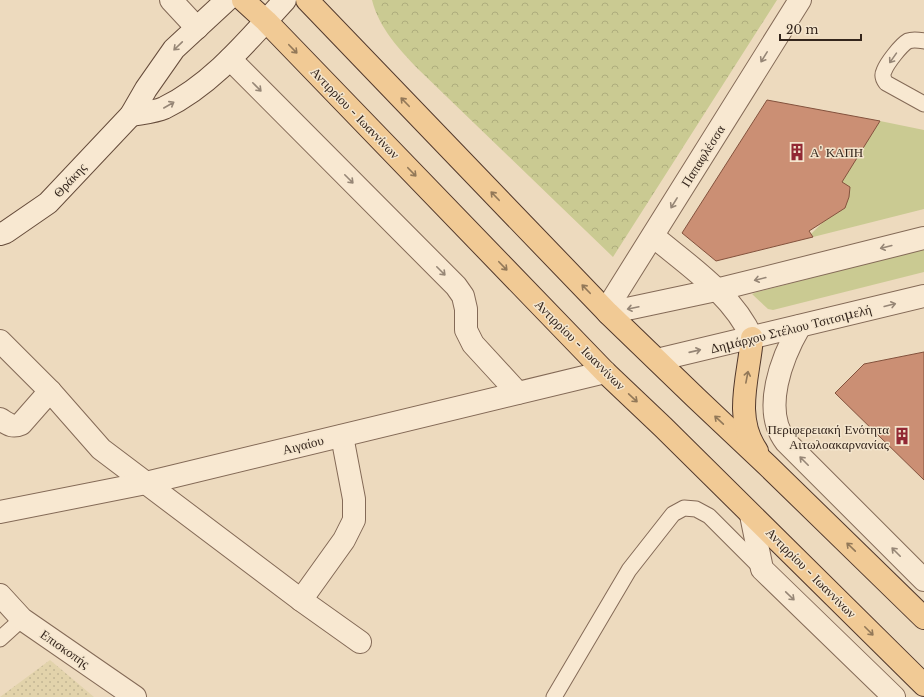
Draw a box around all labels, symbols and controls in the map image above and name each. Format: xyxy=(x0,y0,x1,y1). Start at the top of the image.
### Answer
scale bar xyxy=(780,16,861,42)
text: 20 m xyxy=(786,22,818,37)
one-way arrow xyxy=(173,41,183,50)
one-way arrow xyxy=(288,44,298,54)
one-way arrow xyxy=(760,51,768,63)
one-way arrow xyxy=(889,52,897,63)
street label: Αντιρρίου - Ιωαννίνων xyxy=(307,64,403,163)
one-way arrow xyxy=(252,82,262,92)
one-way arrow xyxy=(400,97,410,107)
one-way arrow xyxy=(162,100,174,108)
street label: Παπαφλέσσα xyxy=(677,122,729,190)
building icon: Α' ΚΑΠΗ xyxy=(787,142,807,162)
place label: Α' ΚΑΠΗ xyxy=(810,144,863,161)
street label: Θράκης xyxy=(50,159,91,201)
one-way arrow xyxy=(407,167,417,177)
one-way arrow xyxy=(344,174,354,184)
one-way arrow xyxy=(491,191,500,201)
one-way arrow xyxy=(669,197,677,209)
one-way arrow xyxy=(880,244,893,251)
one-way arrow xyxy=(498,261,507,271)
one-way arrow xyxy=(436,266,446,276)
one-way arrow xyxy=(754,275,767,283)
one-way arrow xyxy=(582,285,591,295)
street label: Αντιρρίου - Ιωαννίνων xyxy=(531,296,629,394)
one-way arrow xyxy=(883,300,896,308)
street label: Δημάρχου Στέλιου Τσιτσιμελή xyxy=(709,301,873,357)
one-way arrow xyxy=(627,304,640,312)
one-way arrow xyxy=(688,347,701,355)
one-way arrow xyxy=(743,371,751,384)
one-way arrow xyxy=(628,394,638,403)
one-way arrow xyxy=(713,415,724,424)
place label: Περιφερειακή Ενότητα Αιτωλοακαρνανίας xyxy=(767,421,890,453)
building icon: Περιφερειακή Ενότητα Αιτωλοακαρνανίας xyxy=(892,426,912,446)
street label: Αιγαίου xyxy=(281,432,325,458)
one-way arrow xyxy=(799,456,809,465)
street label: Αντιρρίου - Ιωαννίνων xyxy=(762,524,860,622)
one-way arrow xyxy=(846,542,856,552)
one-way arrow xyxy=(891,547,901,557)
one-way arrow xyxy=(785,591,795,601)
street label: Επισκοπής xyxy=(37,626,94,673)
one-way arrow xyxy=(864,626,874,636)

